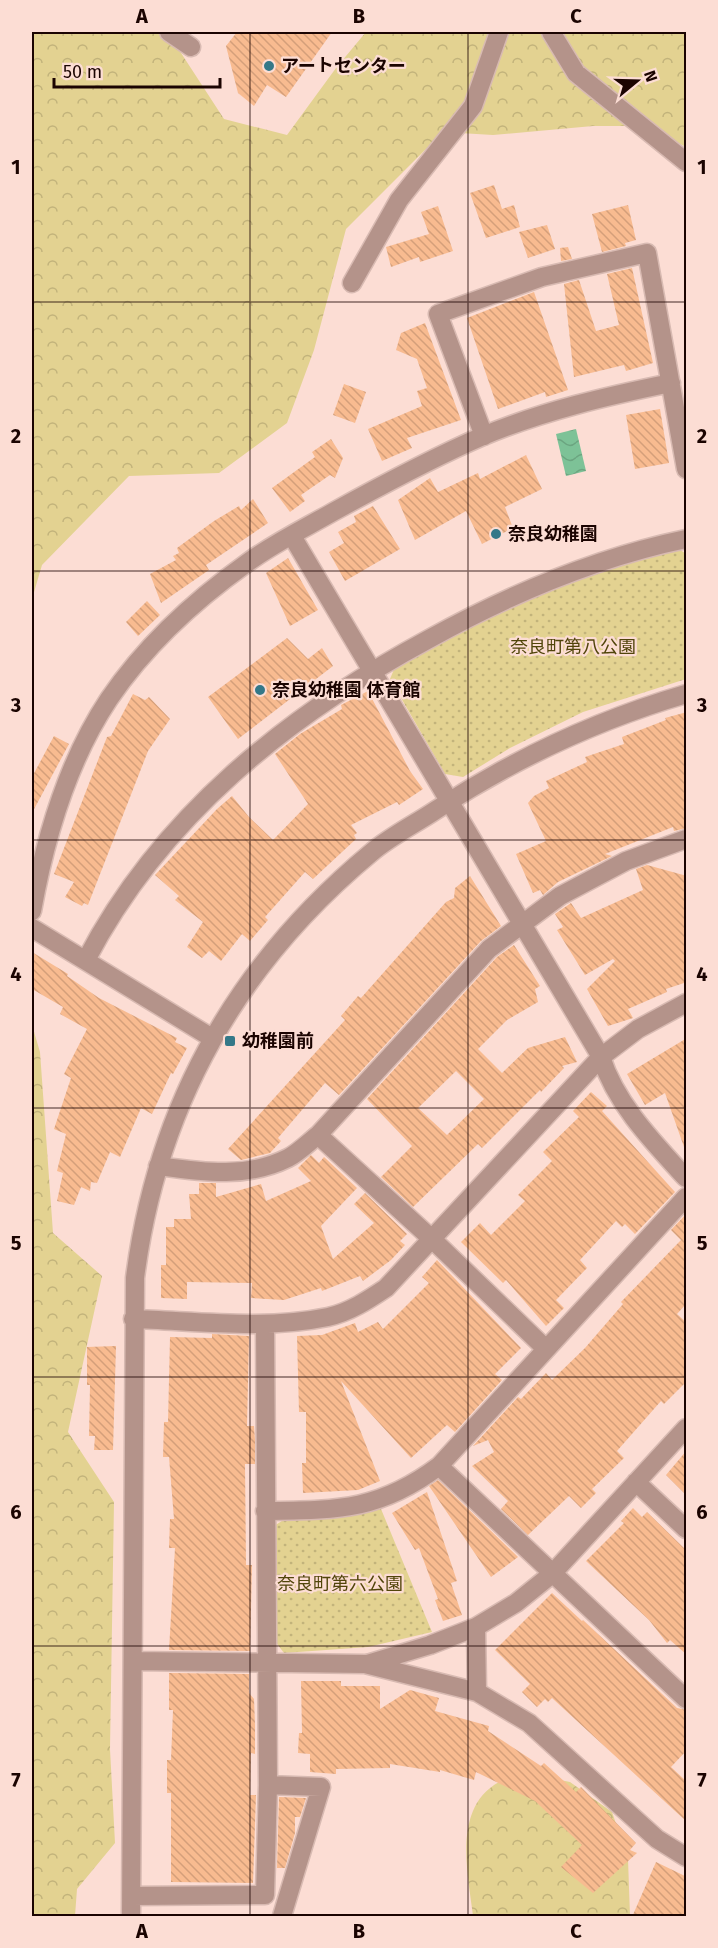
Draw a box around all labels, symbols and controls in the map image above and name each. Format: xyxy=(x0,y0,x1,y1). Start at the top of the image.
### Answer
text: A xyxy=(135,4,149,28)
text: B xyxy=(353,4,365,28)
text: C xyxy=(570,4,582,28)
scale bar xyxy=(54,51,220,89)
north arrow xyxy=(607,51,667,111)
place label: アートセンター xyxy=(281,55,406,77)
marker: アートセンター xyxy=(262,59,276,73)
text: 50 m xyxy=(63,61,102,83)
text: N xyxy=(640,68,661,84)
text: 1 xyxy=(11,155,21,179)
text: 1 xyxy=(697,155,707,179)
text: 2 xyxy=(11,424,21,448)
text: 2 xyxy=(697,424,707,448)
place label: 奈良幼稚園 xyxy=(508,523,598,545)
marker: 奈良幼稚園 xyxy=(489,527,503,541)
park label: 奈良町第八公園 xyxy=(510,636,636,658)
place label: 奈良幼稚園 体育館 xyxy=(272,679,420,701)
marker: 奈良幼稚園 体育館 xyxy=(253,683,267,697)
text: 3 xyxy=(10,693,21,717)
text: 3 xyxy=(696,693,707,717)
text: 4 xyxy=(10,962,22,986)
text: 4 xyxy=(696,962,708,986)
place label: 幼稚園前 xyxy=(242,1030,314,1052)
marker: 幼稚園前 xyxy=(223,1034,237,1048)
text: 5 xyxy=(11,1231,22,1255)
text: 5 xyxy=(697,1231,708,1255)
text: 6 xyxy=(10,1500,22,1524)
text: 6 xyxy=(696,1500,708,1524)
park label: 奈良町第六公園 xyxy=(277,1573,403,1595)
text: 7 xyxy=(11,1768,21,1792)
text: 7 xyxy=(697,1768,707,1792)
text: A xyxy=(135,1919,149,1943)
text: B xyxy=(353,1919,365,1943)
text: C xyxy=(570,1919,582,1943)

